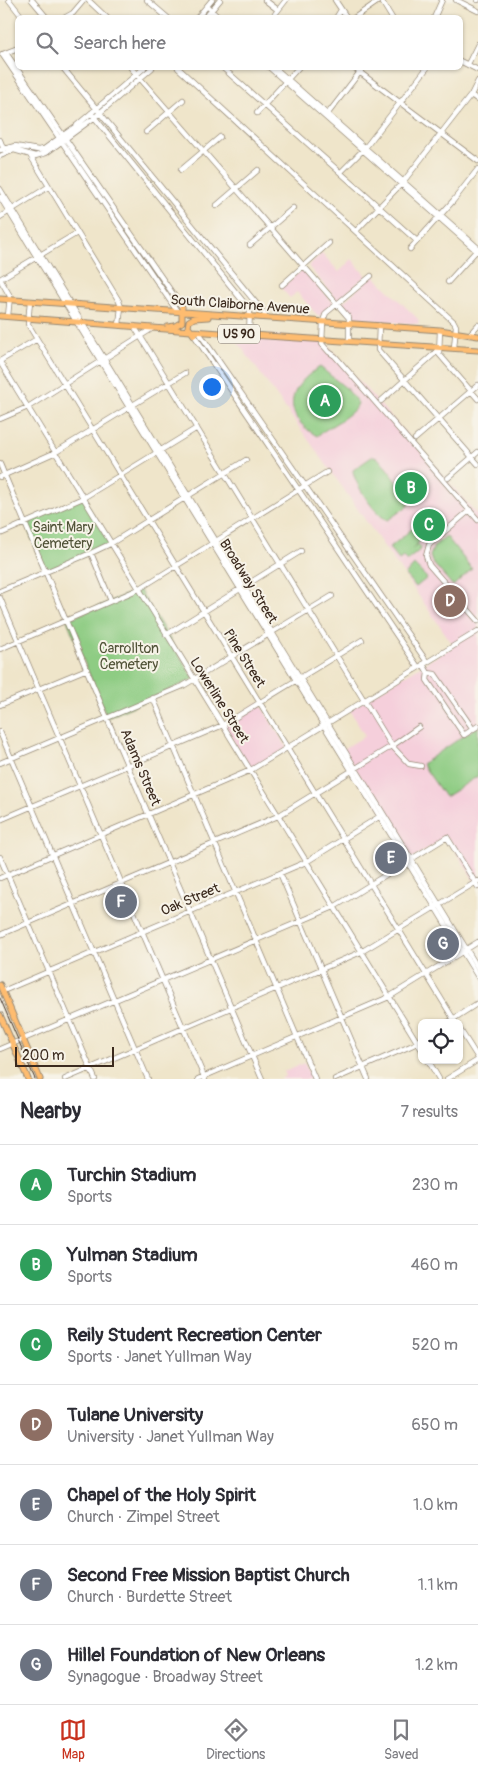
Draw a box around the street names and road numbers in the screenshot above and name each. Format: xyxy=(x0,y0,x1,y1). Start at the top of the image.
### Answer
street label: South Claiborne Avenue xyxy=(170,291,310,318)
road number: US 90 xyxy=(218,324,260,344)
street label: Broadway Street xyxy=(216,536,282,627)
street label: Pine Street xyxy=(220,626,269,691)
street label: Lowerline Street xyxy=(186,654,253,747)
street label: Adams Street xyxy=(117,726,165,809)
street label: Oak Street xyxy=(158,879,222,919)

